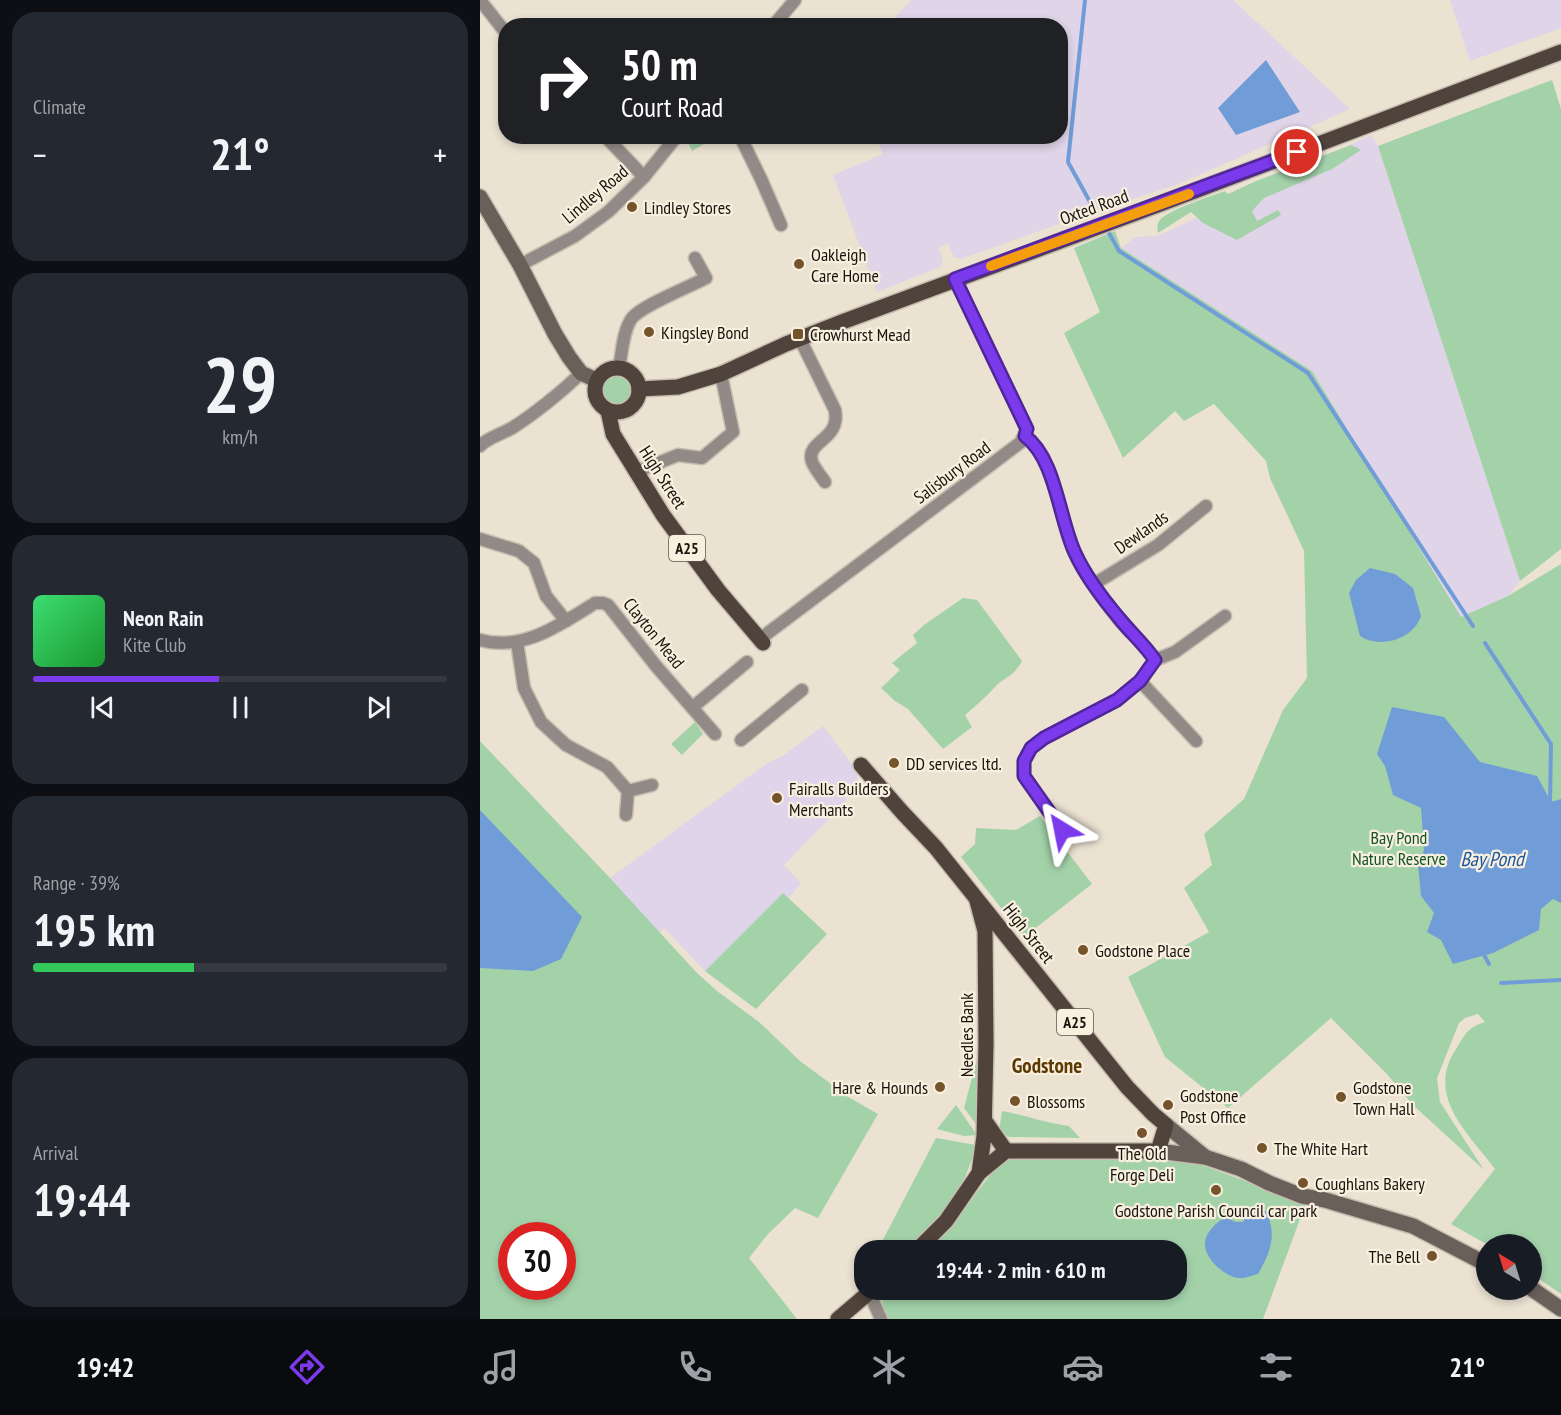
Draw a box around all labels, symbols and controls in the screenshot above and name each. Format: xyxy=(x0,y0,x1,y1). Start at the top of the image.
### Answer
text: 50 m xyxy=(621,37,698,92)
icon: right xyxy=(522,42,600,120)
text: Court Road xyxy=(621,90,723,124)
text: Climate xyxy=(33,94,86,120)
text: 21° xyxy=(210,124,270,182)
pin xyxy=(1271,126,1322,177)
text: − xyxy=(33,133,47,176)
text: + xyxy=(433,133,447,176)
icon: arrive xyxy=(1280,135,1313,168)
street label: Lindley Road xyxy=(557,160,633,228)
street label: Oxted Road xyxy=(1057,184,1131,230)
place label: Lindley Stores xyxy=(644,196,731,219)
marker: Lindley Stores xyxy=(625,200,639,214)
place label: Oakleigh Care Home xyxy=(811,243,879,287)
marker: Oakleigh Care Home xyxy=(792,257,806,271)
place label: Kingsley Bond xyxy=(661,321,749,344)
place label: Crowhurst Mead xyxy=(810,323,911,346)
marker: Kingsley Bond xyxy=(642,325,656,339)
marker: Crowhurst Mead xyxy=(791,327,805,341)
text: 29 xyxy=(203,334,277,435)
text: km/h xyxy=(222,424,258,450)
street label: Salisbury Road xyxy=(909,436,995,508)
street label: High Street xyxy=(634,441,692,513)
street label: Dewlands xyxy=(1110,505,1172,559)
road number: A25 xyxy=(669,535,705,561)
street label: Clayton Mead xyxy=(618,593,690,673)
text: Neon Rain xyxy=(123,604,203,632)
text: Kite Club xyxy=(123,632,186,658)
icon: previous xyxy=(86,691,119,724)
icon: pause xyxy=(224,691,257,724)
icon: next xyxy=(362,691,395,724)
place label: DD services ltd. xyxy=(906,752,1002,775)
marker: DD services ltd. xyxy=(887,756,901,770)
place label: Fairalls Builders Merchants xyxy=(789,777,889,821)
marker: Fairalls Builders Merchants xyxy=(770,791,784,805)
position arrow xyxy=(1030,798,1094,862)
park label: Bay Pond Nature Reserve xyxy=(1352,826,1446,870)
water label: Bay Pond xyxy=(1460,846,1526,872)
text: Range · 39% xyxy=(33,870,120,896)
street label: High Street xyxy=(998,898,1060,968)
text: 195 km xyxy=(33,900,155,958)
place label: Godstone Place xyxy=(1095,939,1190,962)
marker: Godstone Place xyxy=(1076,943,1090,957)
street label: Needles Bank xyxy=(955,993,978,1077)
road number: A25 xyxy=(1057,1009,1093,1035)
district label: Godstone xyxy=(1012,1052,1082,1079)
place label: Hare & Hounds xyxy=(832,1076,928,1099)
place label: Godstone Town Hall xyxy=(1353,1076,1415,1120)
marker: Hare & Hounds xyxy=(933,1080,947,1094)
place label: Godstone Post Office xyxy=(1180,1084,1246,1128)
place label: Blossoms xyxy=(1027,1090,1085,1113)
marker: Godstone Town Hall xyxy=(1334,1090,1348,1104)
marker: Blossoms xyxy=(1008,1094,1022,1108)
marker: Godstone Post Office xyxy=(1161,1098,1175,1112)
marker: The Old Forge Deli xyxy=(1135,1126,1149,1140)
place label: The White Hart xyxy=(1274,1137,1368,1160)
text: Arrival xyxy=(33,1140,78,1166)
marker: The White Hart xyxy=(1255,1141,1269,1155)
place label: The Old Forge Deli xyxy=(1110,1142,1174,1186)
text: 19:44 xyxy=(33,1170,130,1228)
place label: Coughlans Bakery xyxy=(1315,1172,1425,1195)
marker: Coughlans Bakery xyxy=(1296,1176,1310,1190)
marker: Godstone Parish Council car park xyxy=(1209,1183,1223,1197)
place label: Godstone Parish Council car park xyxy=(1115,1199,1317,1222)
speed limit sign: 30 xyxy=(498,1222,576,1300)
north arrow xyxy=(1476,1234,1542,1300)
map controls xyxy=(1476,1234,1542,1300)
place label: The Bell xyxy=(1368,1245,1421,1268)
marker: The Bell xyxy=(1425,1249,1439,1263)
text: 19:44 · 2 min · 610 m xyxy=(935,1256,1106,1284)
icon: directions xyxy=(286,1346,328,1388)
icon: music xyxy=(480,1346,522,1388)
icon: phone xyxy=(674,1346,716,1388)
icon: climate xyxy=(868,1346,910,1388)
icon: car xyxy=(1062,1346,1104,1388)
icon: filters xyxy=(1255,1346,1297,1388)
text: 19:42 xyxy=(76,1350,134,1384)
text: 21° xyxy=(1449,1350,1485,1384)

